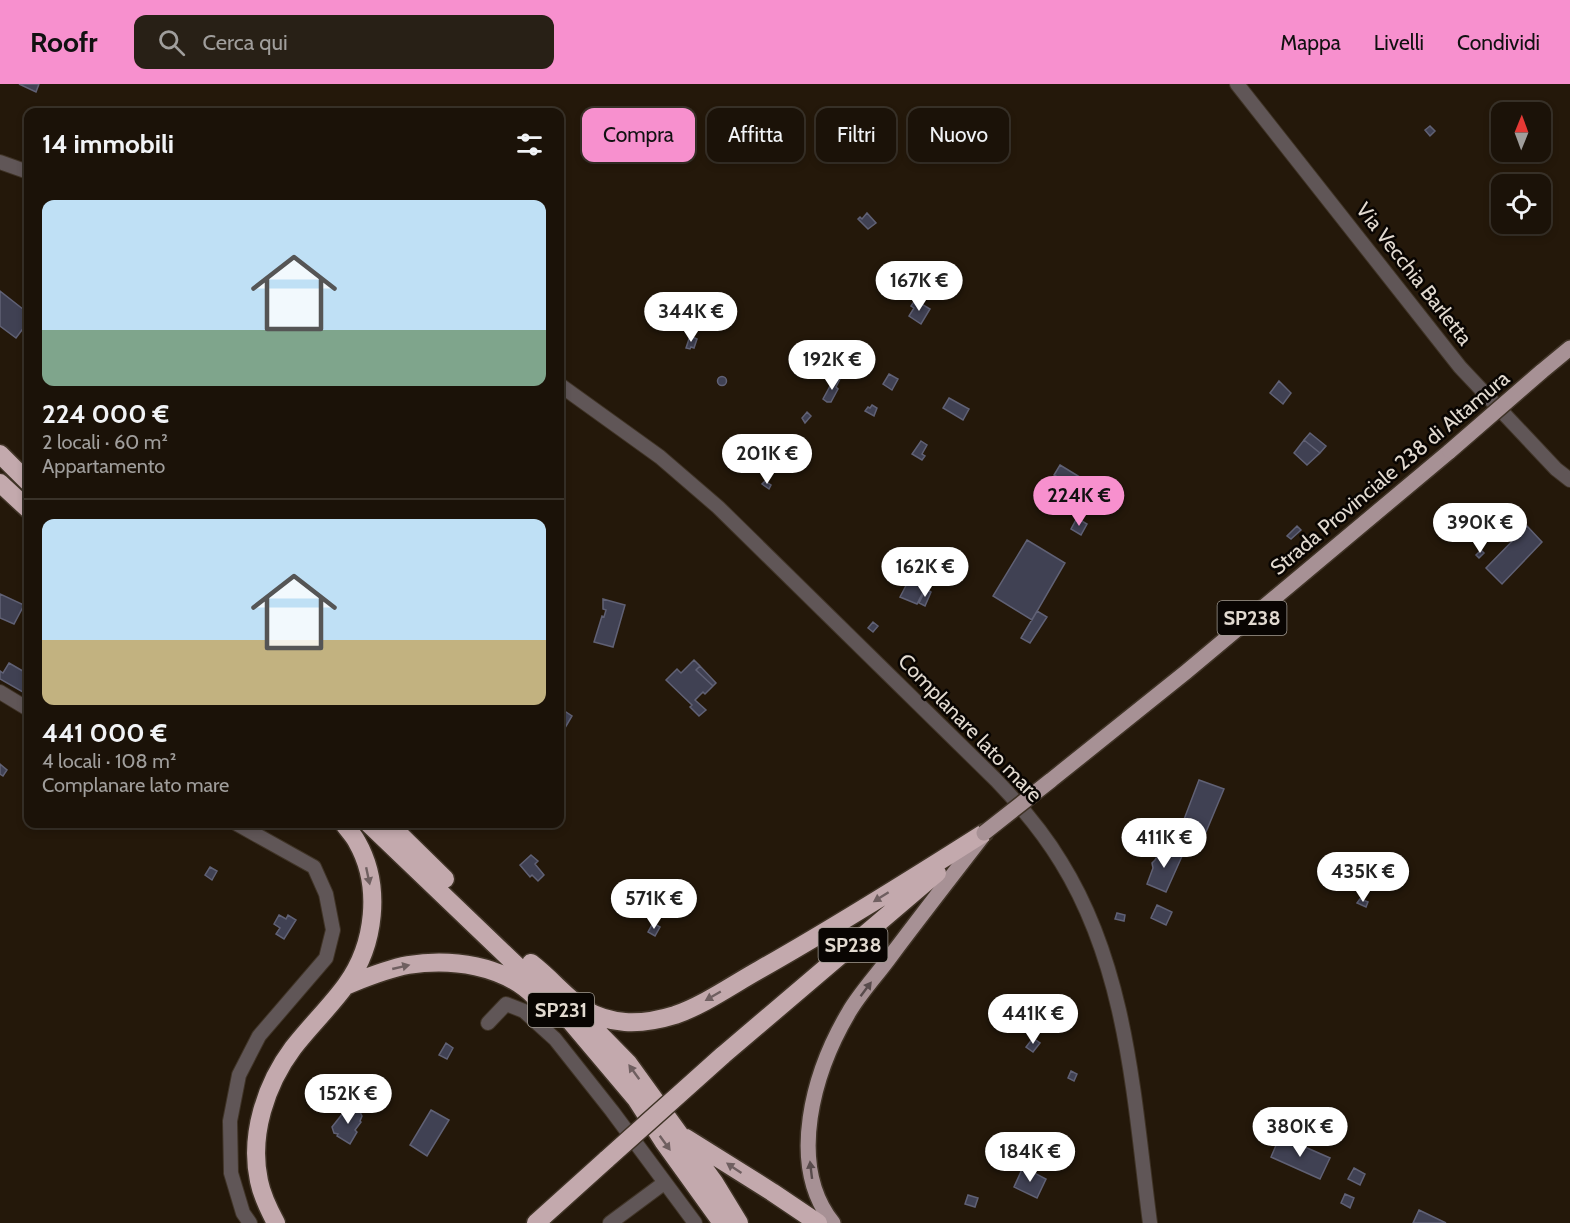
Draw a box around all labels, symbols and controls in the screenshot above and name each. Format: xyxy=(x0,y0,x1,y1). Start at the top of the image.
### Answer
search box xyxy=(134,15,554,69)
text: Roofr xyxy=(30,25,98,59)
icon: search xyxy=(155,26,188,59)
text: Cerca qui xyxy=(203,29,288,56)
text: Mappa xyxy=(1280,30,1341,55)
text: Livelli xyxy=(1374,30,1424,55)
text: Condividi xyxy=(1457,30,1540,55)
north arrow xyxy=(1491,102,1551,162)
map controls xyxy=(1491,102,1551,234)
chip: Compra xyxy=(582,108,695,162)
chip: Affitta xyxy=(707,108,804,162)
chip: Filtri xyxy=(816,108,896,162)
chip: Nuovo xyxy=(908,108,1009,162)
text: 14 immobili xyxy=(42,128,174,160)
icon: filters xyxy=(513,128,546,161)
button: locate xyxy=(1491,174,1551,234)
street label: Via Vecchia Barletta xyxy=(1351,197,1478,350)
icon: home xyxy=(240,239,348,347)
pin: 167K € xyxy=(870,261,968,312)
text: 167K € xyxy=(890,268,948,292)
pin: 344K € xyxy=(642,292,740,343)
text: 344K € xyxy=(658,299,724,323)
pin: 192K € xyxy=(783,340,881,391)
text: 192K € xyxy=(802,347,862,371)
street label: Strada Provinciale 238 di Altamura xyxy=(1265,365,1514,580)
text: 224 000 € xyxy=(42,398,169,430)
text: 2 locali · 60 m² xyxy=(42,430,168,454)
pin: 201K € xyxy=(718,434,816,485)
text: 201K € xyxy=(736,441,798,465)
text: Appartamento xyxy=(42,454,165,478)
pin: 224K € xyxy=(1030,476,1128,527)
text: 224K € xyxy=(1047,483,1111,507)
pin: 390K € xyxy=(1431,503,1529,554)
text: 390K € xyxy=(1447,510,1513,534)
pin: 162K € xyxy=(876,547,974,598)
text: 162K € xyxy=(895,554,955,578)
icon: home xyxy=(240,558,348,666)
road number: SP238 xyxy=(1218,601,1286,635)
street label: Complanare lato mare xyxy=(893,648,1048,807)
text: 441 000 € xyxy=(42,717,167,749)
text: 4 locali · 108 m² xyxy=(42,749,176,773)
text: Complanare lato mare xyxy=(42,773,229,797)
pin: 411K € xyxy=(1115,818,1213,869)
text: 411K € xyxy=(1136,825,1192,849)
pin: 435K € xyxy=(1314,852,1412,903)
text: 435K € xyxy=(1331,859,1395,883)
one-way arrow xyxy=(364,867,373,886)
pin: 571K € xyxy=(605,879,703,930)
text: 571K € xyxy=(625,886,683,910)
one-way arrow xyxy=(873,892,889,903)
road number: SP238 xyxy=(818,928,888,962)
one-way arrow xyxy=(391,962,410,972)
one-way arrow xyxy=(860,981,872,996)
one-way arrow xyxy=(704,991,721,1001)
road number: SP231 xyxy=(528,993,594,1027)
pin: 441K € xyxy=(984,994,1082,1045)
text: 441K € xyxy=(1002,1001,1064,1025)
one-way arrow xyxy=(628,1064,640,1080)
pin: 152K € xyxy=(299,1074,397,1125)
text: 152K € xyxy=(319,1081,377,1105)
pin: 380K € xyxy=(1251,1107,1349,1158)
text: 380K € xyxy=(1267,1114,1333,1138)
pin: 184K € xyxy=(981,1132,1079,1183)
one-way arrow xyxy=(659,1134,671,1150)
text: 184K € xyxy=(999,1139,1061,1163)
one-way arrow xyxy=(807,1160,816,1179)
one-way arrow xyxy=(726,1163,742,1174)

